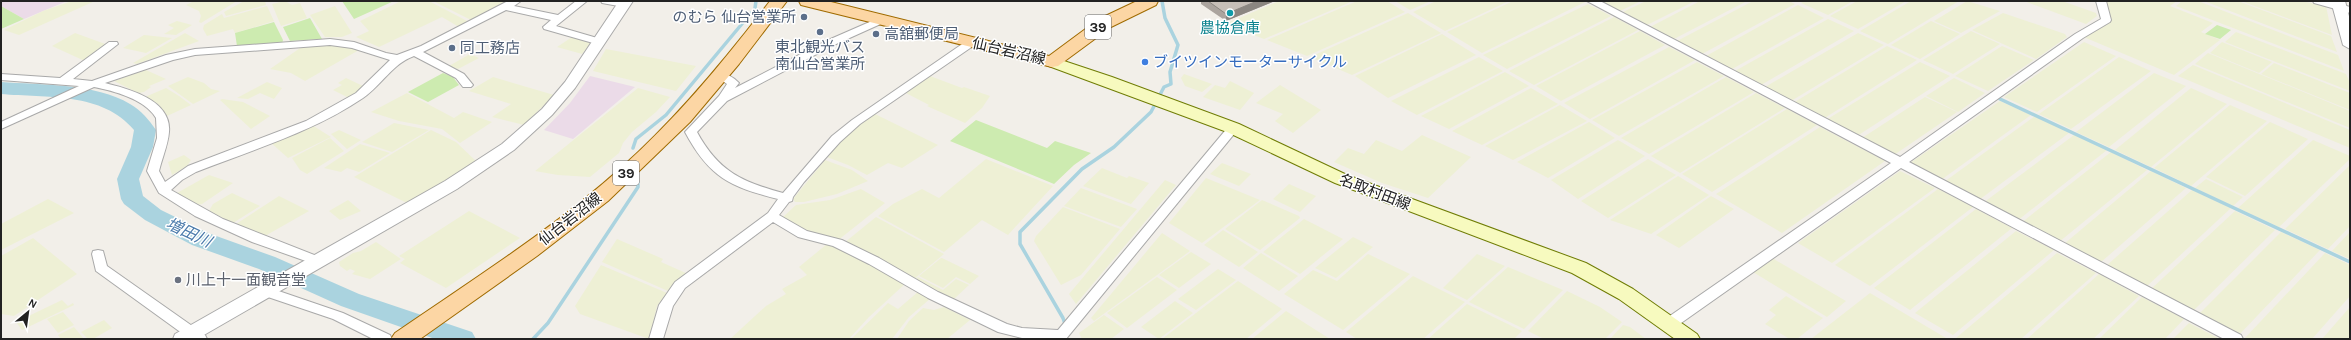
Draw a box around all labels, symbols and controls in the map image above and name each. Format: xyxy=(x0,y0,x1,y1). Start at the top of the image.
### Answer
place label: のむら 仙台営業所 xyxy=(672,8,796,26)
marker: 農協倉庫 xyxy=(1225,8,1235,18)
marker: のむら 仙台営業所 xyxy=(799,12,809,22)
road number: 39 xyxy=(1085,15,1111,39)
place label: 農協倉庫 xyxy=(1200,19,1260,37)
place label: 高舘郵便局 xyxy=(884,25,959,43)
marker: 東北観光バス 南仙台営業所 xyxy=(815,27,825,37)
marker: 高舘郵便局 xyxy=(871,29,881,39)
street label: 仙台岩沼線 xyxy=(970,34,1048,68)
place label: 東北観光バス 南仙台営業所 xyxy=(775,38,865,73)
place label: 同工務店 xyxy=(460,39,520,57)
marker: 同工務店 xyxy=(447,43,457,53)
place label: ブイツインモーターサイクル xyxy=(1153,53,1347,71)
marker: ブイツインモーターサイクル xyxy=(1140,57,1150,67)
road number: 39 xyxy=(613,161,639,185)
street label: 名取村田線 xyxy=(1337,170,1413,214)
street label: 仙台岩沼線 xyxy=(535,189,605,249)
water label: 増田川 xyxy=(163,214,216,252)
place label: 川上十一面観音堂 xyxy=(186,271,306,289)
marker: 川上十一面観音堂 xyxy=(173,275,183,285)
north arrow xyxy=(8,292,48,332)
text: N xyxy=(26,296,39,311)

